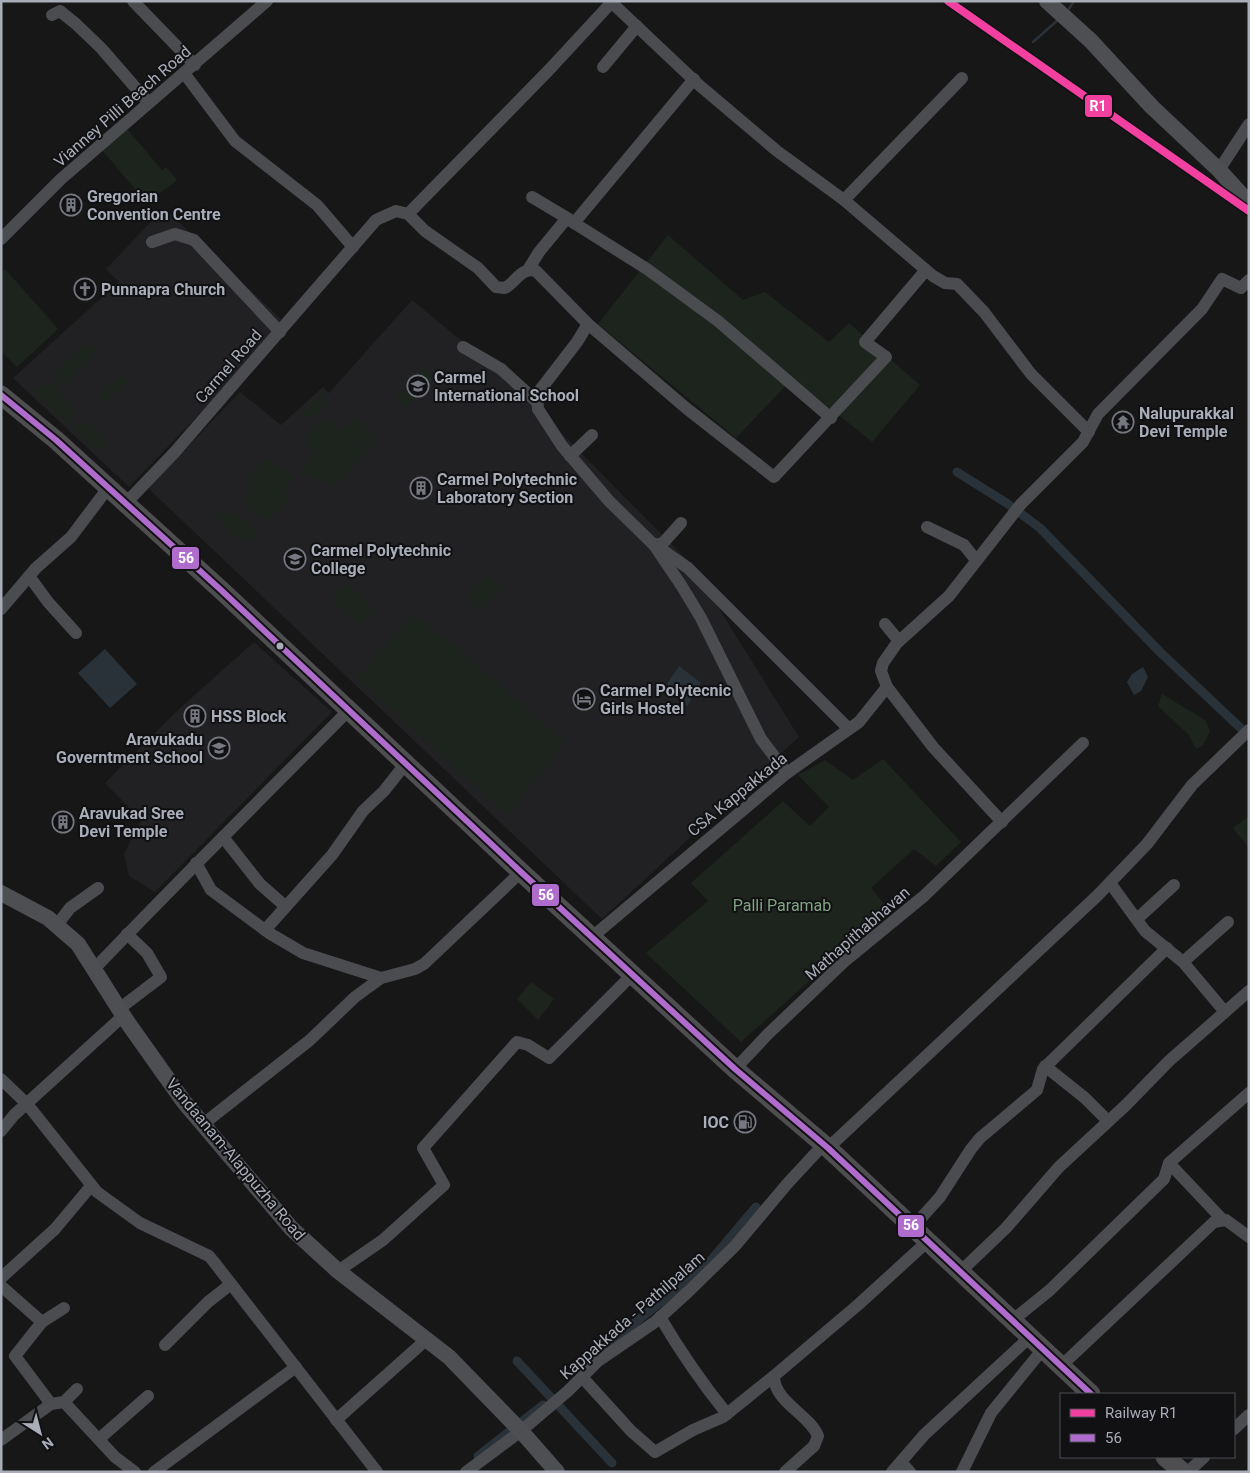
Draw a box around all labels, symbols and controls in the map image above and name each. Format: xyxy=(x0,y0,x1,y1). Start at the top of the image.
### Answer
street label: Vianney Pilli Beach Road xyxy=(50,42,195,171)
line badge: R1 xyxy=(1084,94,1113,118)
text: R1 xyxy=(1089,98,1107,114)
place label: Gregorian Convention Centre xyxy=(87,187,221,224)
building icon: Gregorian Convention Centre xyxy=(59,193,83,217)
church icon: Punnapra Church xyxy=(73,277,97,301)
place label: Punnapra Church xyxy=(101,280,225,299)
street label: Carmel Road xyxy=(191,326,266,407)
place label: Carmel International School xyxy=(434,368,579,405)
school or university icon: Carmel International School xyxy=(406,374,430,398)
place label: Nalupurakkal Devi Temple xyxy=(1139,404,1234,441)
temple icon: Nalupurakkal Devi Temple xyxy=(1111,410,1135,434)
place label: Carmel Polytechnic Laboratory Section xyxy=(437,470,577,507)
building icon: Carmel Polytechnic Laboratory Section xyxy=(409,476,433,500)
place label: Carmel Polytechnic College xyxy=(311,541,451,578)
line badge: 56 xyxy=(171,546,200,570)
school or university icon: Carmel Polytechnic College xyxy=(283,547,307,571)
text: 56 xyxy=(178,550,194,566)
unlabelled marker xyxy=(275,641,285,651)
place label: Carmel Polytecnic Girls Hostel xyxy=(600,681,731,718)
hotel icon: Carmel Polytecnic Girls Hostel xyxy=(572,687,596,711)
building icon: HSS Block xyxy=(183,704,207,728)
place label: HSS Block xyxy=(211,707,287,726)
place label: Aravukadu Governtment School xyxy=(56,730,203,767)
school or university icon: Aravukadu Governtment School xyxy=(207,736,231,760)
street label: CSA Kappakkada xyxy=(684,748,791,840)
place label: Aravukad Sree Devi Temple xyxy=(79,804,184,841)
building icon: Aravukad Sree Devi Temple xyxy=(51,810,75,834)
line badge: 56 xyxy=(531,883,560,907)
street label: Mathapithabhavan xyxy=(801,883,914,984)
text: 56 xyxy=(538,887,554,903)
park label: Palli Paramab xyxy=(733,896,831,915)
street label: Vandaanam-Alappuzha Road xyxy=(162,1074,309,1244)
fuel station icon: IOC xyxy=(733,1110,757,1134)
place label: IOC xyxy=(703,1113,729,1132)
line badge: 56 xyxy=(897,1214,925,1238)
text: 56 xyxy=(903,1217,919,1233)
street label: Kappakkada - Pathilpalam xyxy=(556,1247,708,1383)
legend xyxy=(1060,1393,1235,1458)
text: Railway R1 xyxy=(1105,1404,1178,1422)
north arrow xyxy=(15,1408,65,1458)
text: 56 xyxy=(1105,1429,1122,1447)
text: N xyxy=(39,1434,56,1453)

